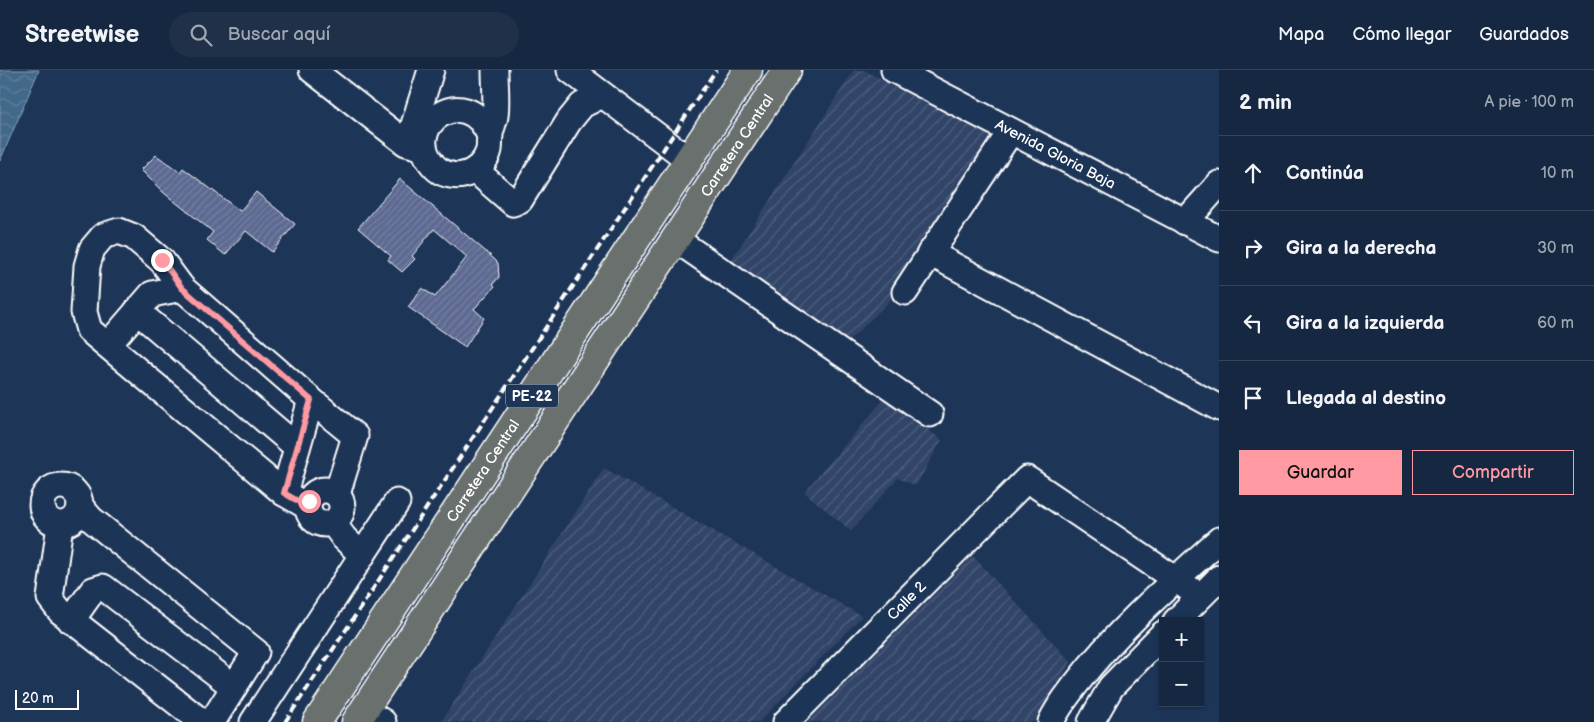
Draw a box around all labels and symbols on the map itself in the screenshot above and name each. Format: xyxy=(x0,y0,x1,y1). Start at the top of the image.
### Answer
street label: Carretera Central xyxy=(697,91,778,201)
street label: Avenida Gloria Baja xyxy=(992,115,1119,194)
route end xyxy=(151,249,174,272)
road number: PE-22 xyxy=(506,384,558,408)
street label: Carretera Central xyxy=(443,416,524,526)
route start xyxy=(298,490,321,513)
street label: Calle 2 xyxy=(883,577,930,625)
scale bar xyxy=(15,687,79,710)

